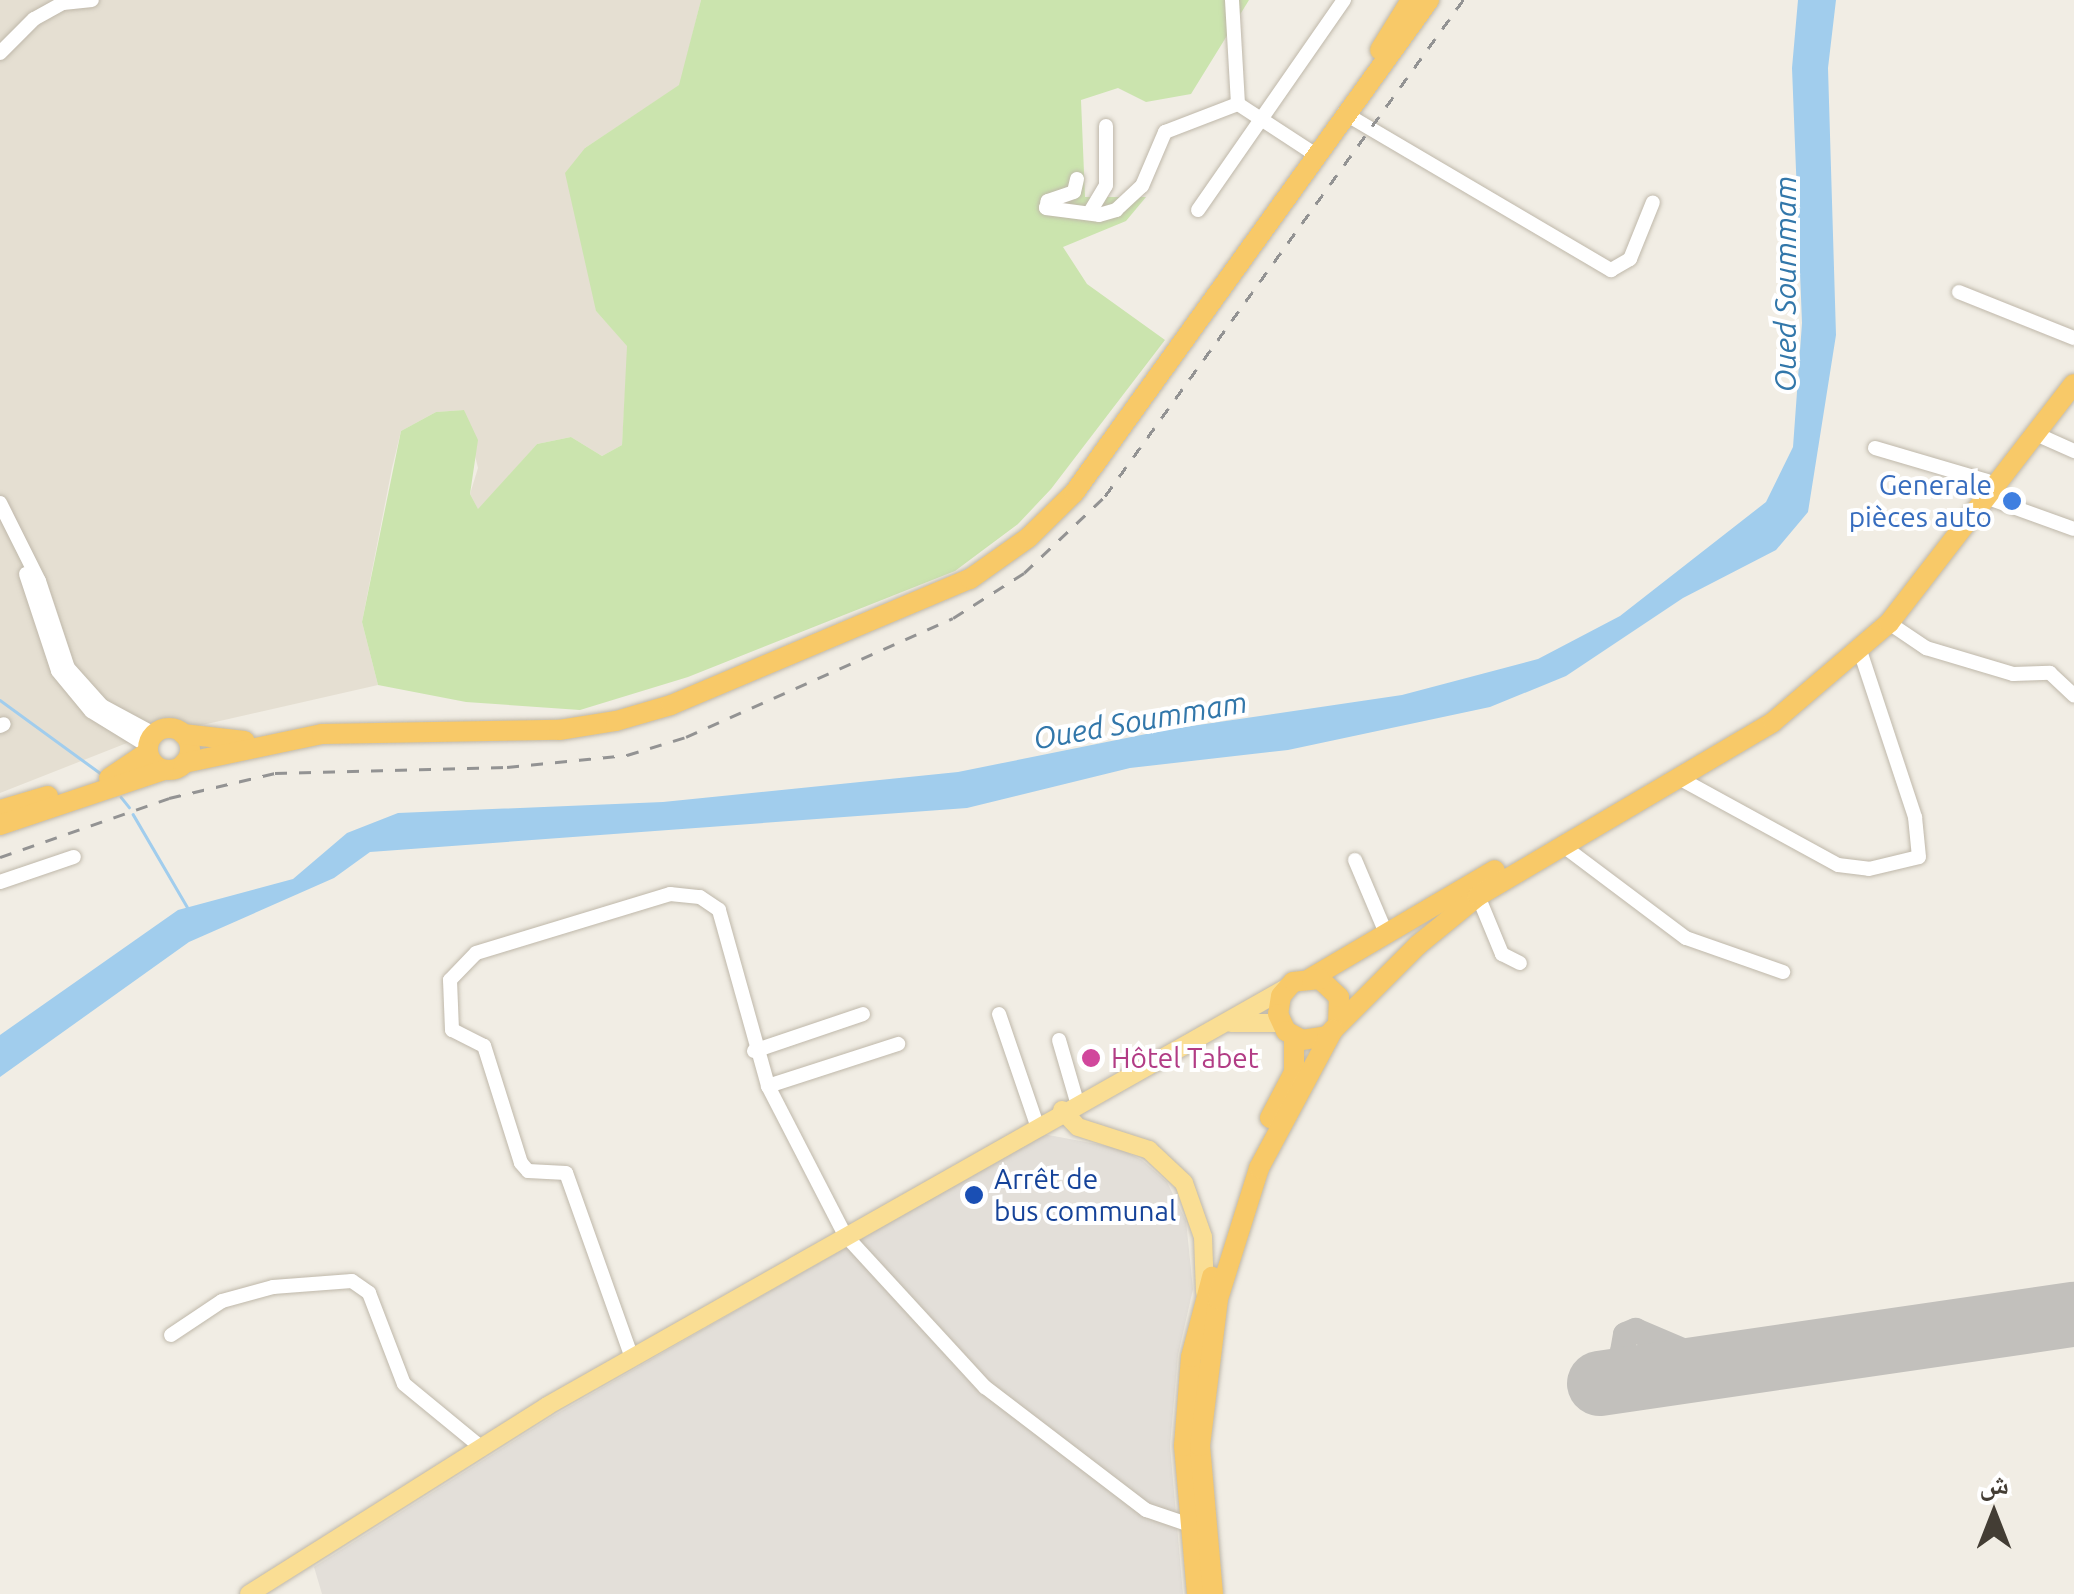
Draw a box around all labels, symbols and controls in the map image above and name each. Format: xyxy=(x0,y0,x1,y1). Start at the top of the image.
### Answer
water label: Oued Soummam xyxy=(1767,176,1803,392)
place label: Generale pièces auto xyxy=(1849,468,1992,534)
marker: Generale pièces auto xyxy=(2001,490,2023,512)
water label: Oued Soummam xyxy=(1030,683,1250,757)
place label: Hôtel Tabet xyxy=(1111,1041,1259,1075)
marker: Hôtel Tabet xyxy=(1080,1047,1102,1069)
place label: Arrêt de bus communal xyxy=(994,1162,1176,1228)
marker: Arrêt de bus communal xyxy=(963,1184,985,1206)
north arrow xyxy=(1944,1464,2044,1564)
text: ش xyxy=(1979,1468,2009,1499)

